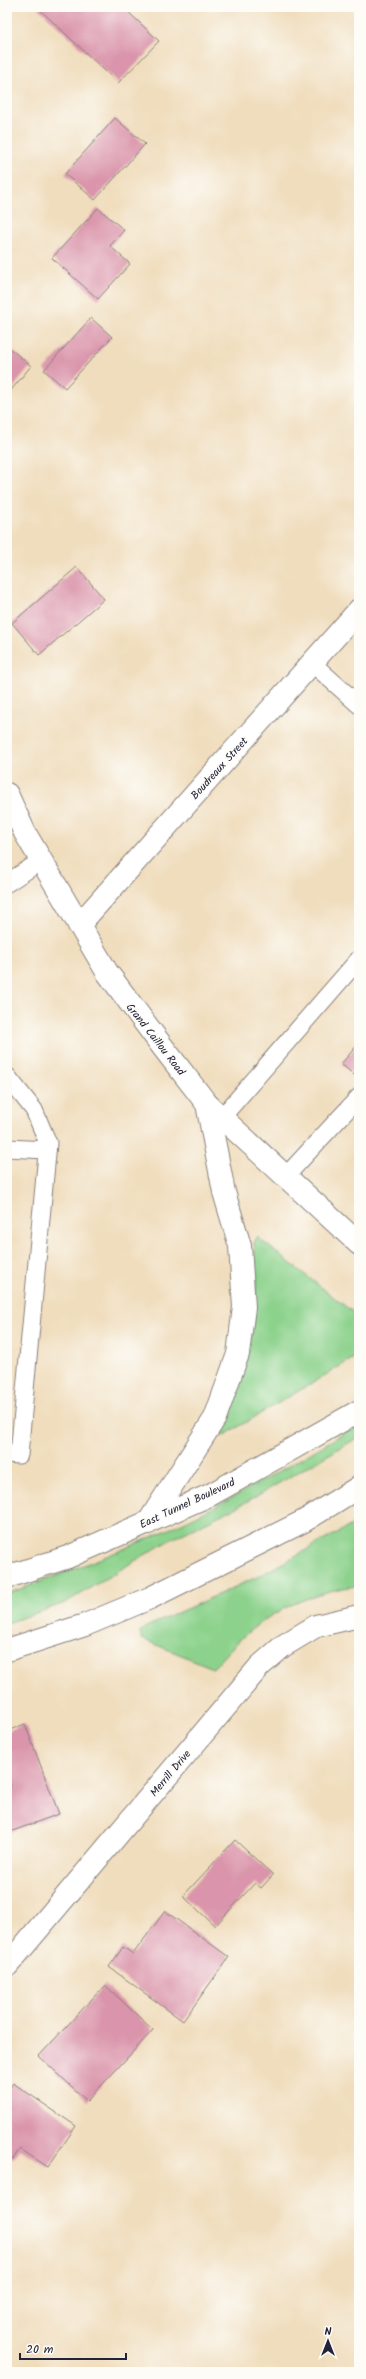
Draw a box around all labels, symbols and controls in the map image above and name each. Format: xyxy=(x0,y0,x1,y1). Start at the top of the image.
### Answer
street label: Boudreaux Street xyxy=(187,733,253,804)
street label: Grand Caillou Road xyxy=(121,999,190,1080)
street label: East Tunnel Boulevard xyxy=(137,1474,239,1534)
street label: Merrill Drive xyxy=(146,1746,196,1801)
north arrow xyxy=(308,2321,348,2361)
text: N xyxy=(325,2323,332,2341)
scale bar xyxy=(20,2335,126,2361)
text: 20 m xyxy=(26,2340,54,2359)

